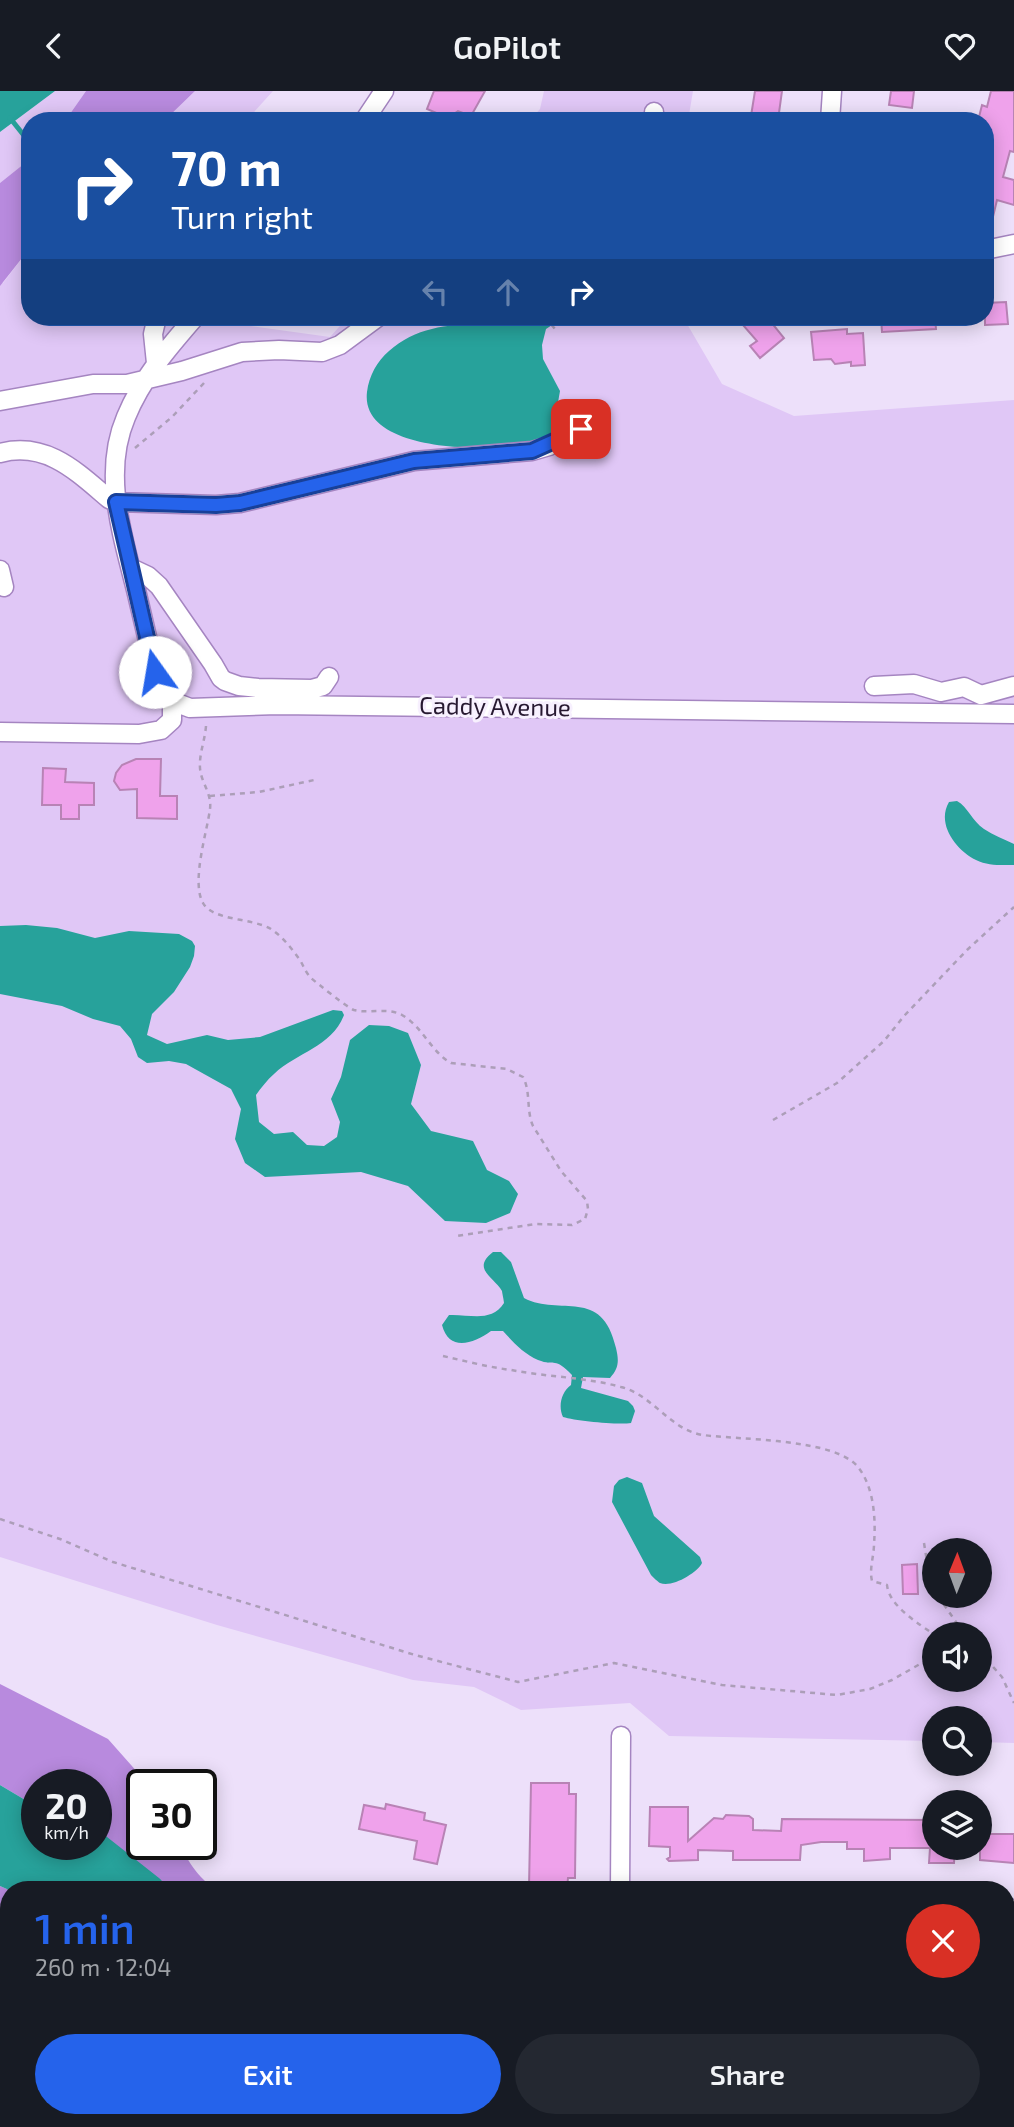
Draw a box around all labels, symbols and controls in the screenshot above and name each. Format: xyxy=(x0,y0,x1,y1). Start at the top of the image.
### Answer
icon: back xyxy=(35,27,73,65)
text: GoPilot xyxy=(453,27,561,65)
icon: heart xyxy=(941,27,979,65)
text: 70 m xyxy=(171,137,282,196)
icon: right xyxy=(56,140,147,231)
text: Turn right xyxy=(171,197,313,235)
icon: left xyxy=(416,273,454,311)
icon: ahead xyxy=(489,273,527,311)
icon: right xyxy=(562,273,600,311)
pin xyxy=(551,399,611,459)
icon: arrive xyxy=(562,410,600,448)
position arrow xyxy=(118,635,192,709)
street label: Caddy Avenue xyxy=(419,690,571,721)
north arrow xyxy=(922,1538,992,1608)
map controls xyxy=(922,1538,992,1860)
button: sound xyxy=(922,1622,992,1692)
button: search xyxy=(922,1706,992,1776)
speed limit sign: 30 xyxy=(126,1769,217,1860)
text: 20 xyxy=(45,1784,88,1826)
button: layers xyxy=(922,1790,992,1860)
text: km/h xyxy=(44,1821,89,1843)
text: 1 min xyxy=(35,1902,135,1952)
button: close xyxy=(906,1904,980,1978)
text: 260 m · 12:04 xyxy=(35,1953,171,1981)
button: Exit xyxy=(35,2034,501,2114)
button: Share xyxy=(515,2034,980,2114)

